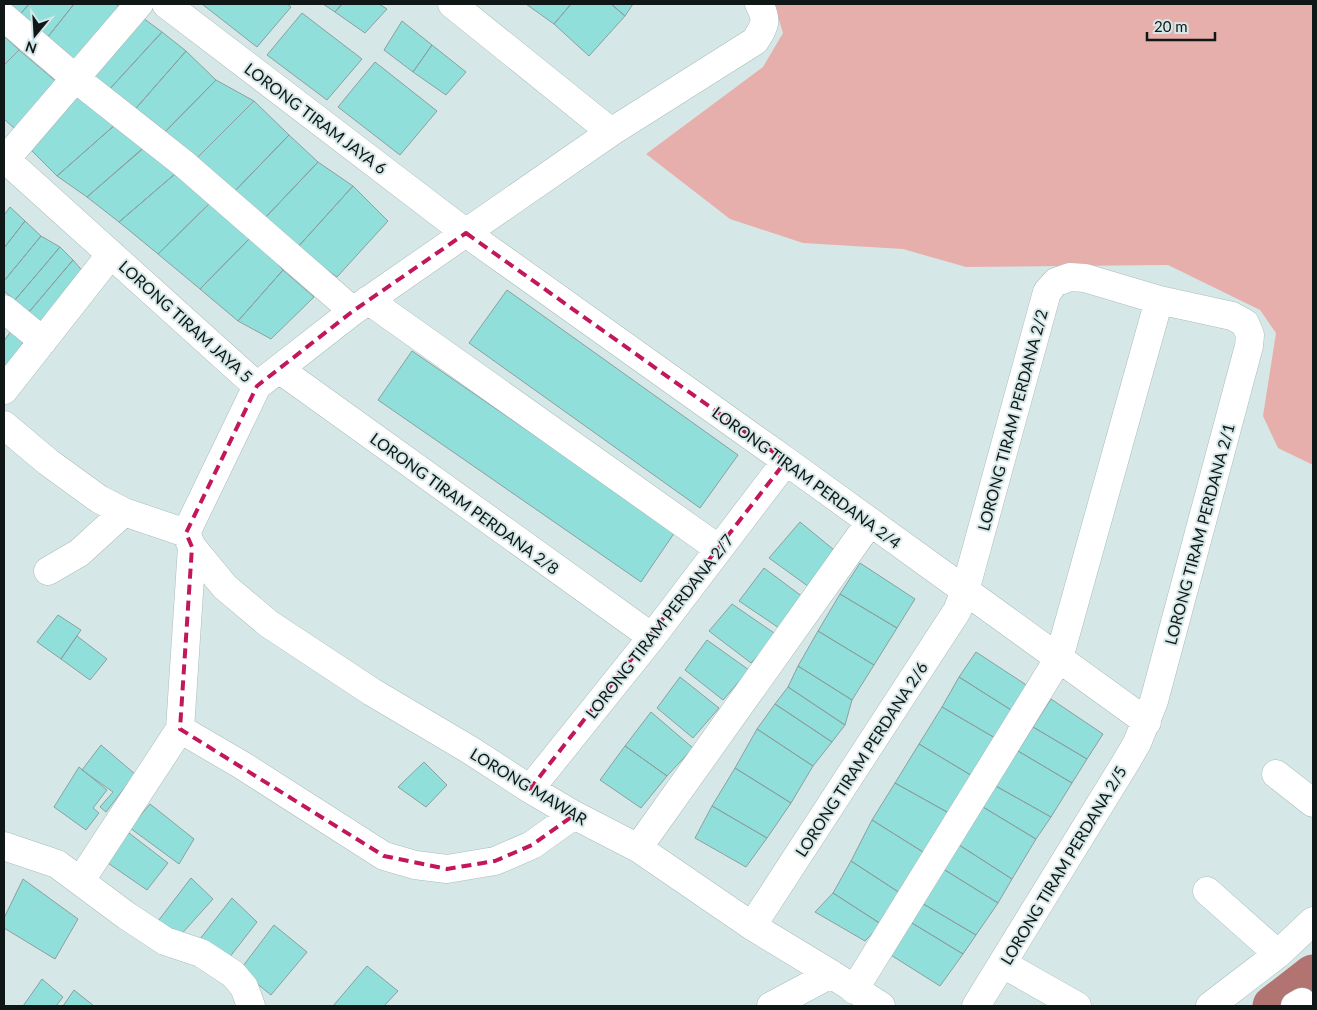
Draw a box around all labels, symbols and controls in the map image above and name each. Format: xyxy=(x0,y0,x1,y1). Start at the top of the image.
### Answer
north arrow xyxy=(10,10,60,60)
scale bar xyxy=(1147,10,1214,42)
text: 20 m xyxy=(1154,17,1188,35)
text: N xyxy=(23,38,39,58)
street label: LORONG TIRAM JAYA 6 xyxy=(241,58,391,178)
street label: LORONG TIRAM JAYA 5 xyxy=(115,256,257,386)
street label: LORONG TIRAM PERDANA 2/2 xyxy=(973,307,1051,533)
street label: LORONG TIRAM PERDANA 2/4 xyxy=(709,402,905,552)
street label: LORONG TIRAM PERDANA 2/1 xyxy=(1160,421,1238,647)
street label: LORONG TIRAM PERDANA 2/8 xyxy=(367,428,563,578)
street label: LORONG TIRAM PERDANA 2/7 xyxy=(581,530,737,722)
street label: LORONG TIRAM PERDANA 2/6 xyxy=(791,658,931,860)
street label: LORONG MAWAR xyxy=(467,744,591,828)
street label: LORONG TIRAM PERDANA 2/5 xyxy=(996,762,1130,968)

